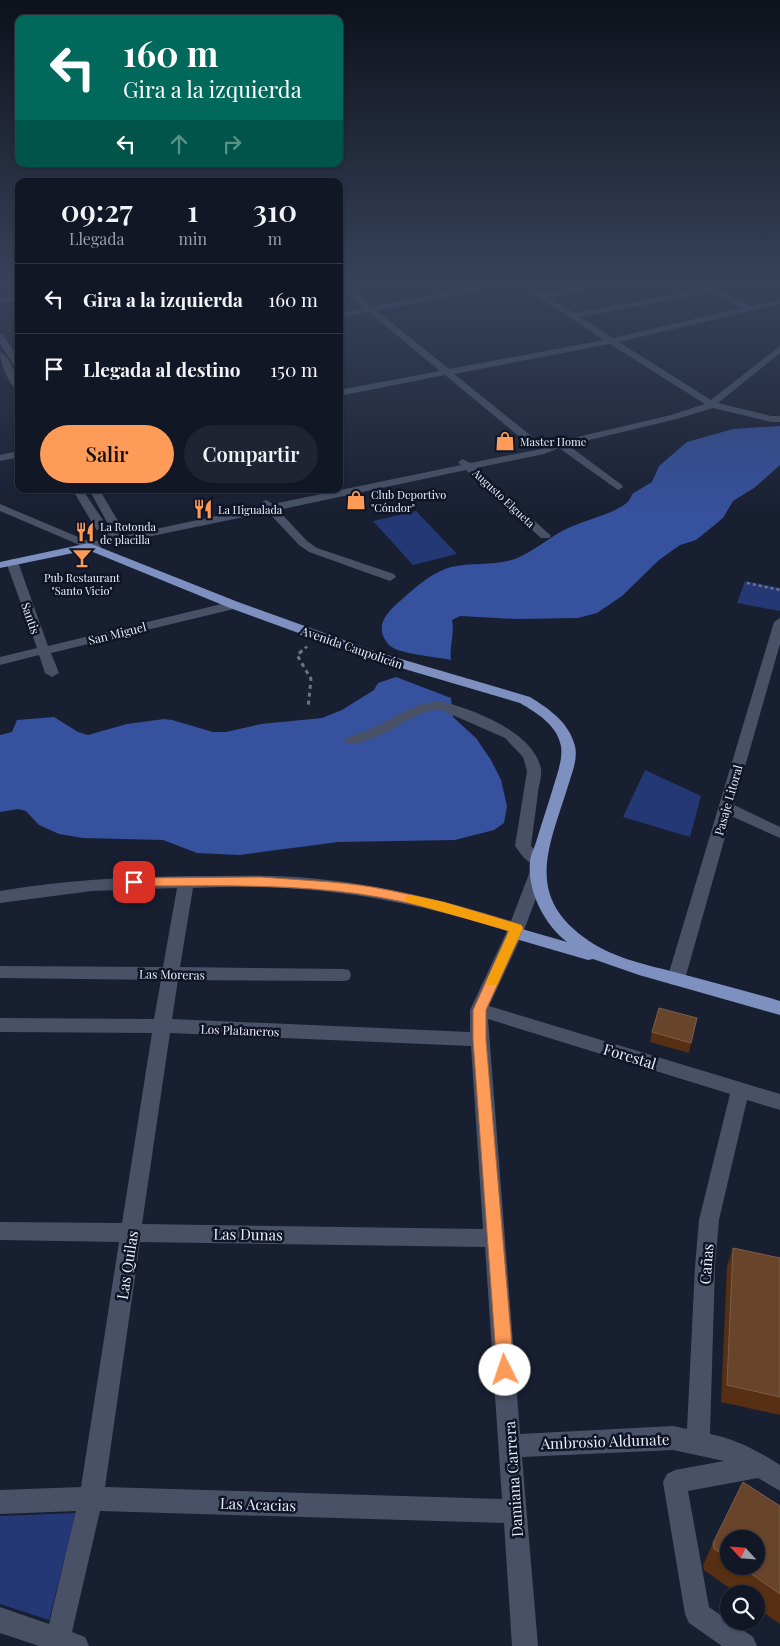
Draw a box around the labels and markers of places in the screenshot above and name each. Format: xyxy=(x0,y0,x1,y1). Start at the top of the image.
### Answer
shop icon: Master Home xyxy=(494,430,516,452)
place label: Master Home xyxy=(520,434,587,449)
place label: Club Deportivo "Cóndor" xyxy=(371,487,446,515)
shop icon: Club Deportivo "Cóndor" xyxy=(345,489,367,511)
restaurant icon: La Higualada xyxy=(192,498,214,520)
place label: La Higualada xyxy=(218,502,283,517)
place label: La Rotonda de placilla xyxy=(100,519,157,547)
restaurant icon: La Rotonda de placilla xyxy=(74,521,96,543)
bar icon: Pub Restaurant "Santo Vicio" xyxy=(71,547,93,569)
place label: Pub Restaurant "Santo Vicio" xyxy=(44,570,120,598)
pin xyxy=(113,861,155,903)

